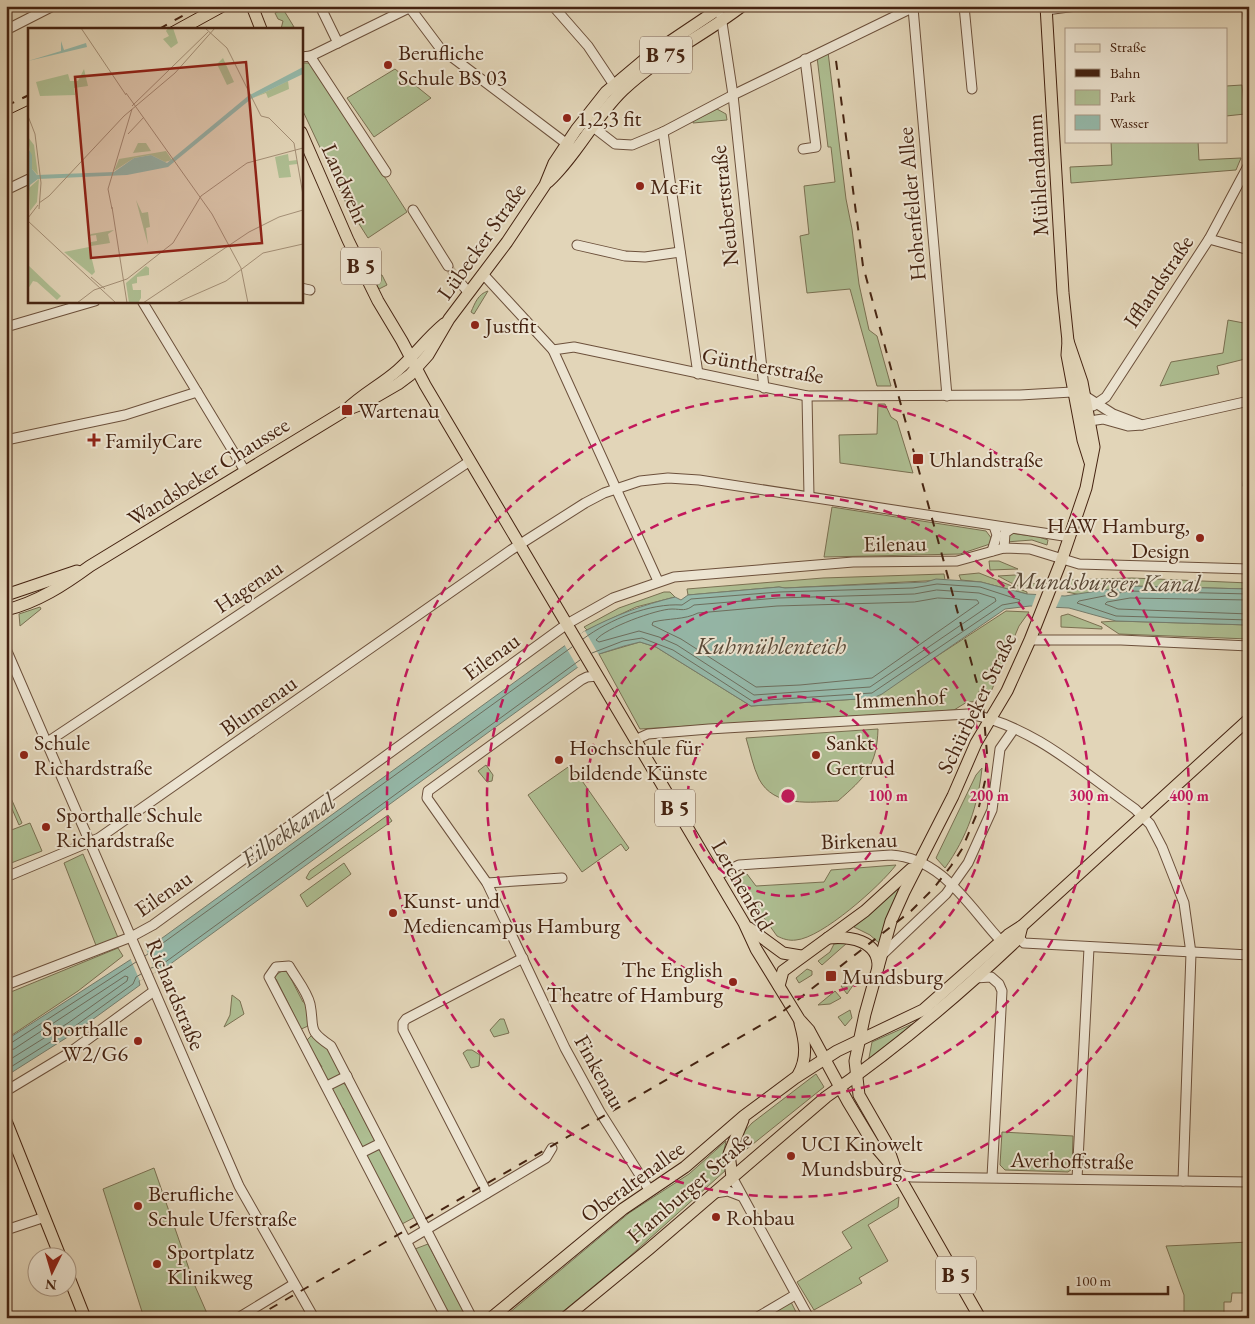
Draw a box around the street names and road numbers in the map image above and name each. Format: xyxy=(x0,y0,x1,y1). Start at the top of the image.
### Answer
road number: B 75 xyxy=(640,36,692,74)
street label: Mühlendamm xyxy=(1020,113,1055,237)
street label: Hohenfelder Allee xyxy=(890,125,933,282)
street label: Landwehr xyxy=(315,139,377,230)
street label: Neubertstraße xyxy=(704,144,745,268)
street label: Lübecker Straße xyxy=(430,177,533,306)
street label: Ifflandstraße xyxy=(1117,229,1200,333)
road number: B 5 xyxy=(341,248,381,284)
street label: Güntherstraße xyxy=(700,341,827,391)
street label: Wandsbeker Chaussee xyxy=(122,410,295,533)
street label: Eilenau xyxy=(863,528,927,559)
street label: Hagenau xyxy=(208,553,289,620)
street label: Eilenau xyxy=(457,626,526,687)
street label: Schürbeker Straße xyxy=(930,628,1023,778)
street label: Blumenau xyxy=(214,668,303,742)
street label: Immenhof xyxy=(854,681,949,715)
road number: B 5 xyxy=(655,790,695,826)
street label: Birkenau xyxy=(820,825,898,856)
street label: Lerchenfeld xyxy=(705,834,781,937)
street label: Eilenau xyxy=(129,863,198,924)
street label: Richardstraße xyxy=(139,934,212,1055)
street label: Finkenau xyxy=(568,1030,632,1113)
street label: Hamburger Straße xyxy=(621,1125,758,1250)
street label: Oberaltenallee xyxy=(575,1134,690,1229)
street label: Averhoffstraße xyxy=(1009,1145,1134,1176)
road number: B 5 xyxy=(936,1256,976,1294)

